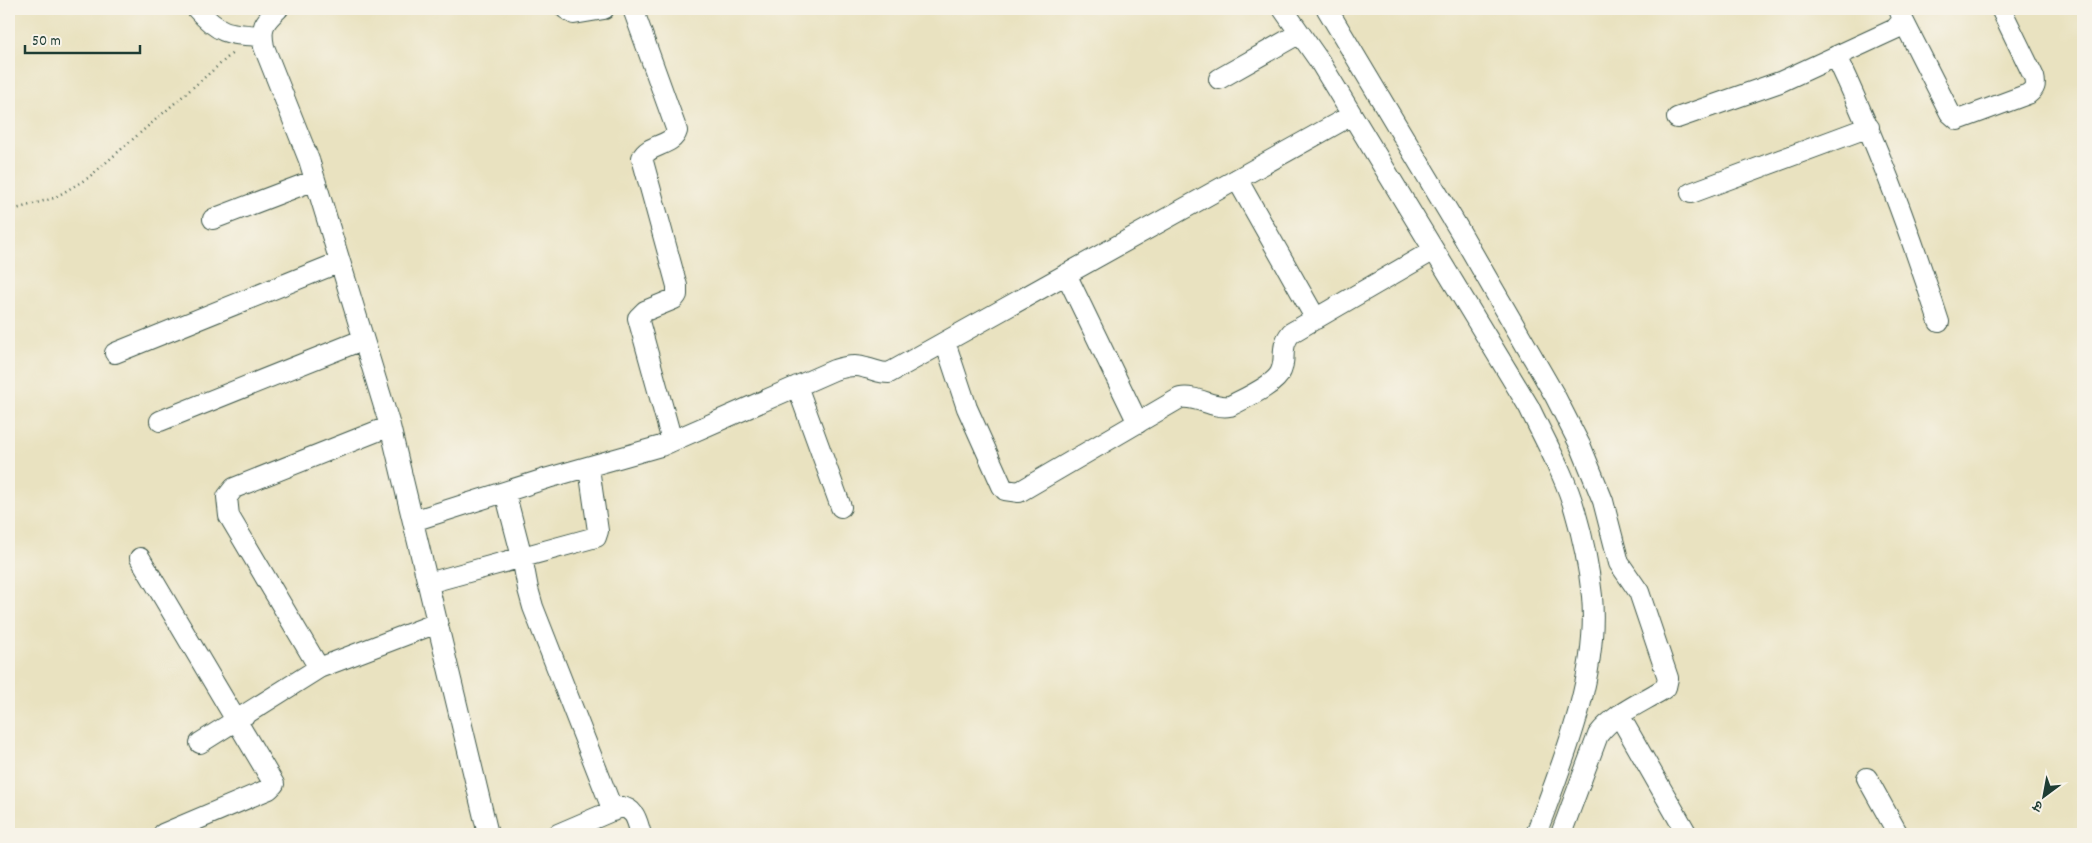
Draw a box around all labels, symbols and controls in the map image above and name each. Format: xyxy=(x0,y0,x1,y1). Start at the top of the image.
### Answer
scale bar xyxy=(25,22,140,54)
text: 50 m xyxy=(32,31,61,53)
north arrow xyxy=(2020,770,2070,820)
text: उ xyxy=(2029,794,2048,816)

